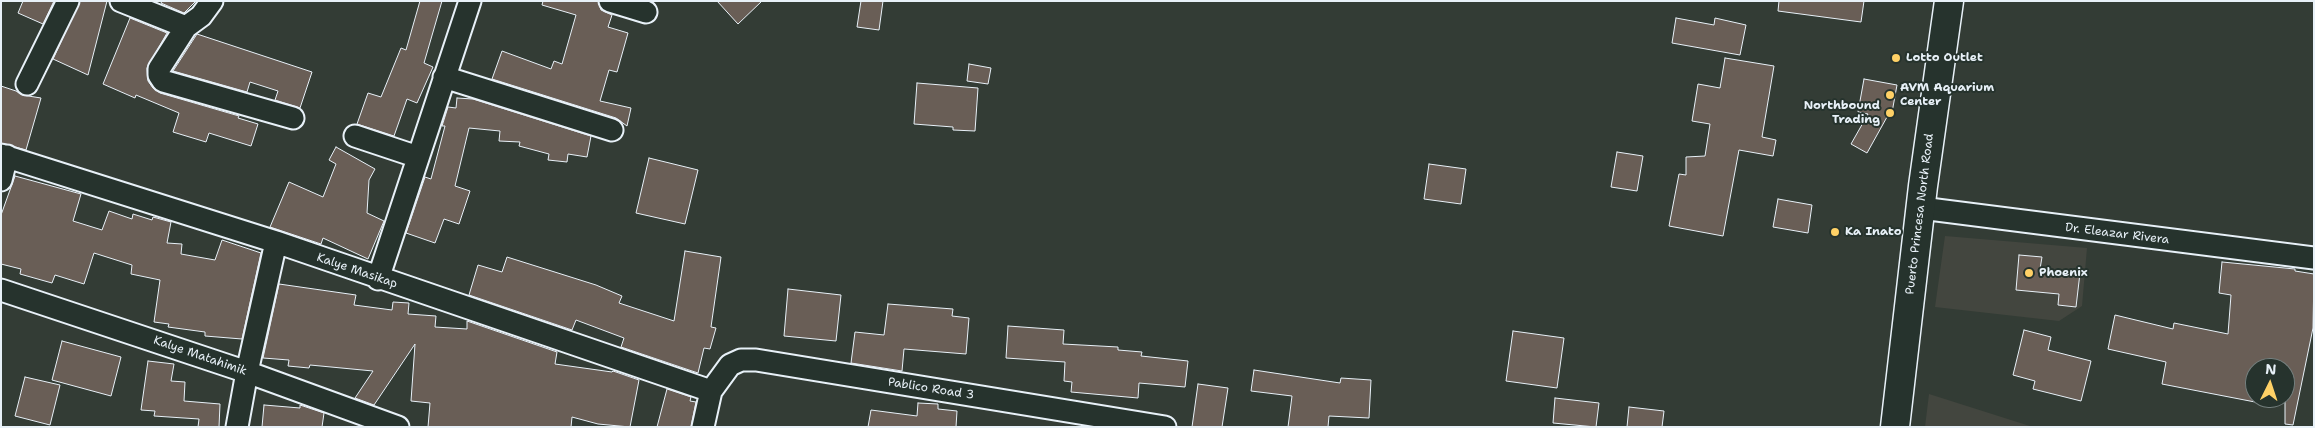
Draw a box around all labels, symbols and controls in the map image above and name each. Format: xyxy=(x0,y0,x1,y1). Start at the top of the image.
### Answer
place label: Lotto Outlet xyxy=(1906,51,1983,65)
marker: Lotto Outlet xyxy=(1890,52,1902,64)
place label: AVM Aquarium Center xyxy=(1900,81,1994,109)
marker: AVM Aquarium Center xyxy=(1884,89,1896,101)
place label: Northbound Trading xyxy=(1804,99,1880,127)
marker: Northbound Trading xyxy=(1884,107,1896,119)
street label: Puerto Princesa North Road xyxy=(1903,133,1937,295)
street label: Dr. Eleazar Rivera xyxy=(2064,220,2170,248)
place label: Ka Inato xyxy=(1845,225,1901,239)
marker: Ka Inato xyxy=(1829,226,1841,238)
street label: Kalye Masikap xyxy=(315,250,399,292)
place label: Phoenix xyxy=(2039,266,2088,280)
marker: Phoenix xyxy=(2023,267,2035,279)
street label: Kalye Matahimik xyxy=(151,333,249,379)
north arrow xyxy=(2245,358,2295,408)
text: N xyxy=(2265,360,2277,378)
street label: Pablico Road 3 xyxy=(887,375,975,403)

